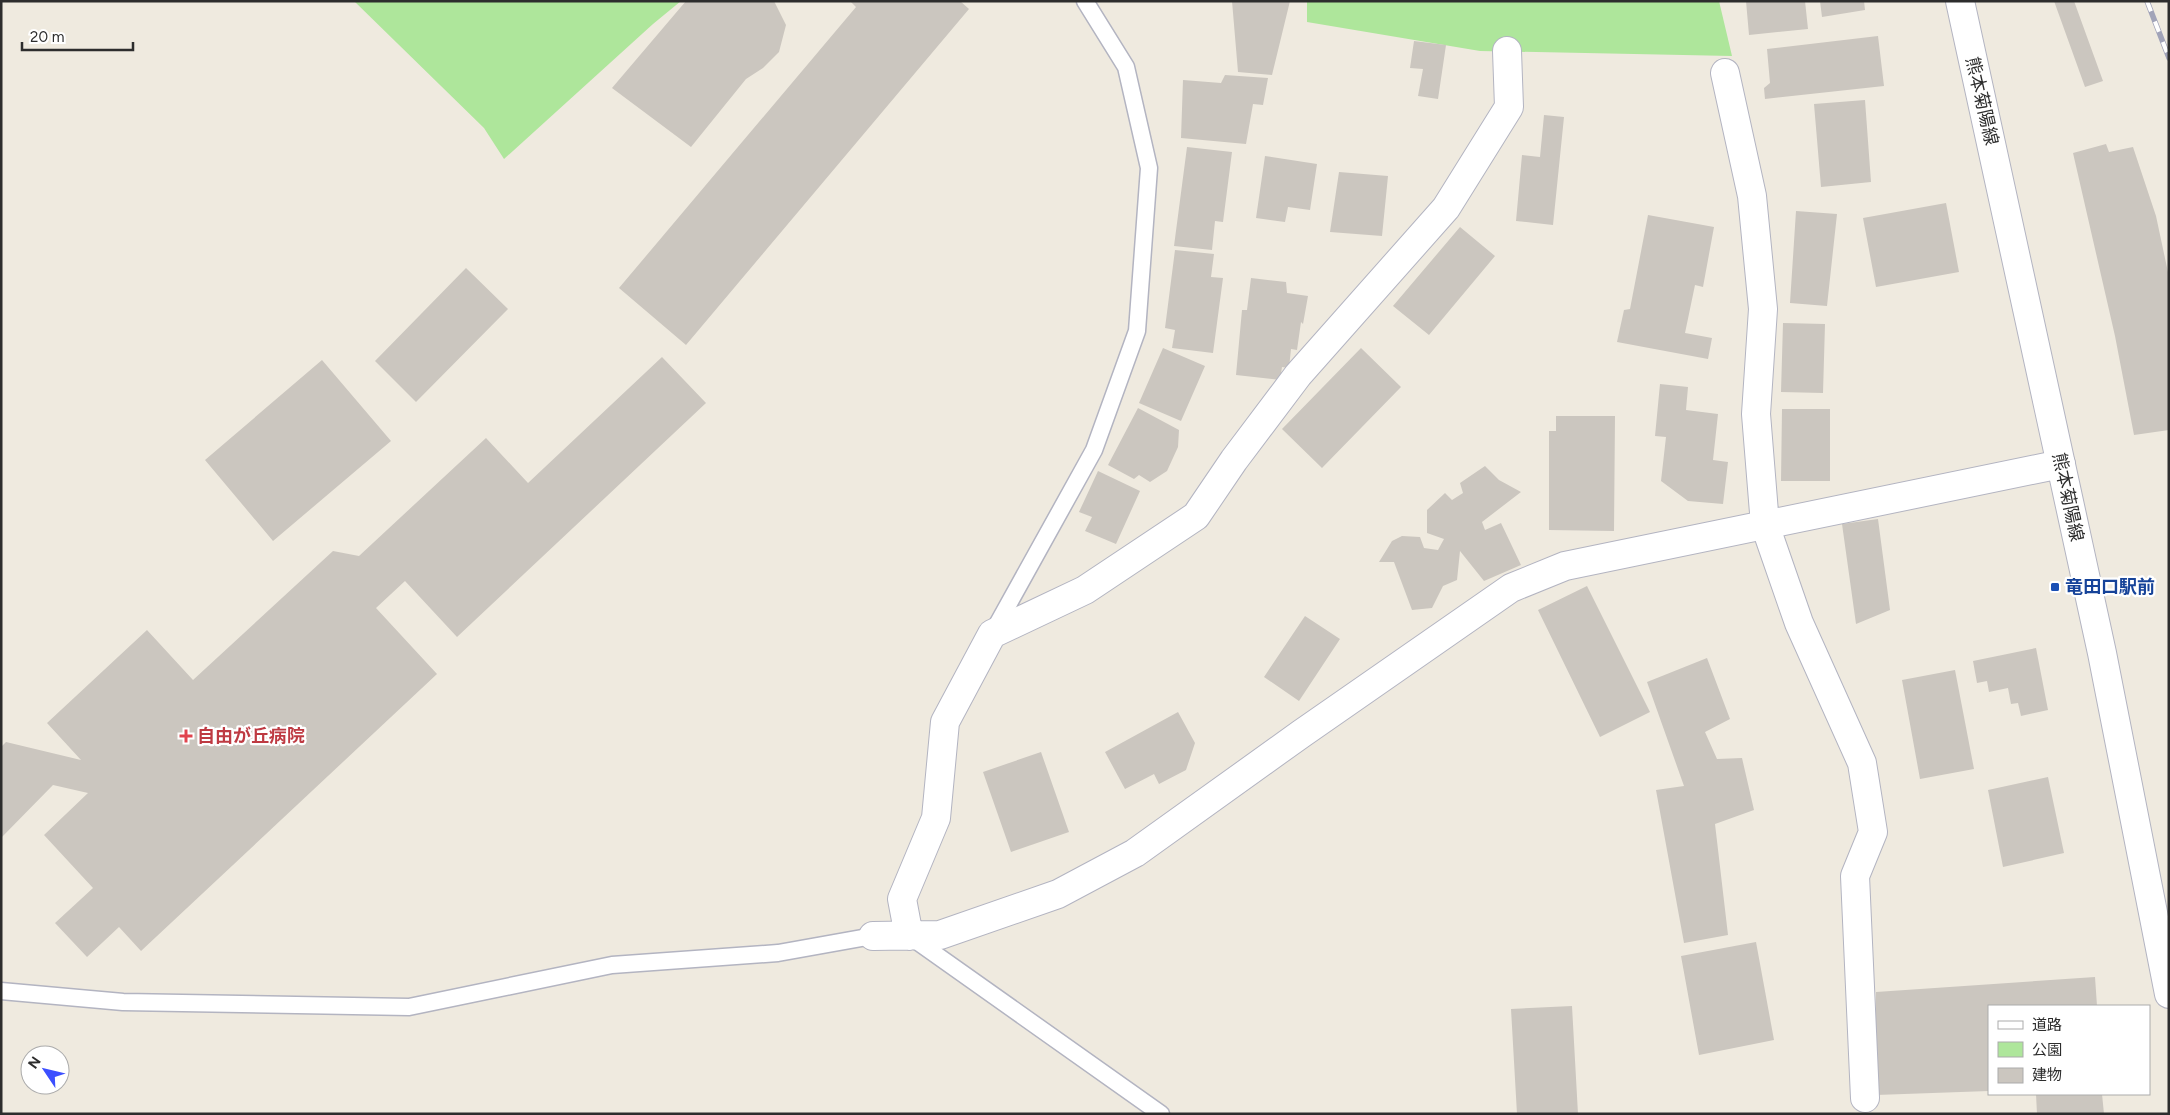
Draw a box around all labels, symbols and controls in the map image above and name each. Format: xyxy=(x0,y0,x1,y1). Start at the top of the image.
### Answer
scale bar xyxy=(22,20,134,52)
text: 20 m xyxy=(30,28,64,46)
street label: 熊本菊陽線 xyxy=(1961,55,2003,147)
street label: 熊本菊陽線 xyxy=(2048,451,2088,543)
place label: 竜田口駅前 xyxy=(2065,576,2155,598)
marker: 竜田口駅前 xyxy=(2049,581,2061,593)
place label: 自由が丘病院 xyxy=(197,725,305,747)
marker: 自由が丘病院 xyxy=(179,729,193,743)
legend xyxy=(1988,1005,2150,1095)
text: 道路 xyxy=(2032,1016,2062,1034)
text: 公園 xyxy=(2032,1041,2062,1059)
north arrow xyxy=(20,1045,70,1095)
text: N xyxy=(25,1054,45,1072)
text: 建物 xyxy=(2032,1066,2062,1084)

